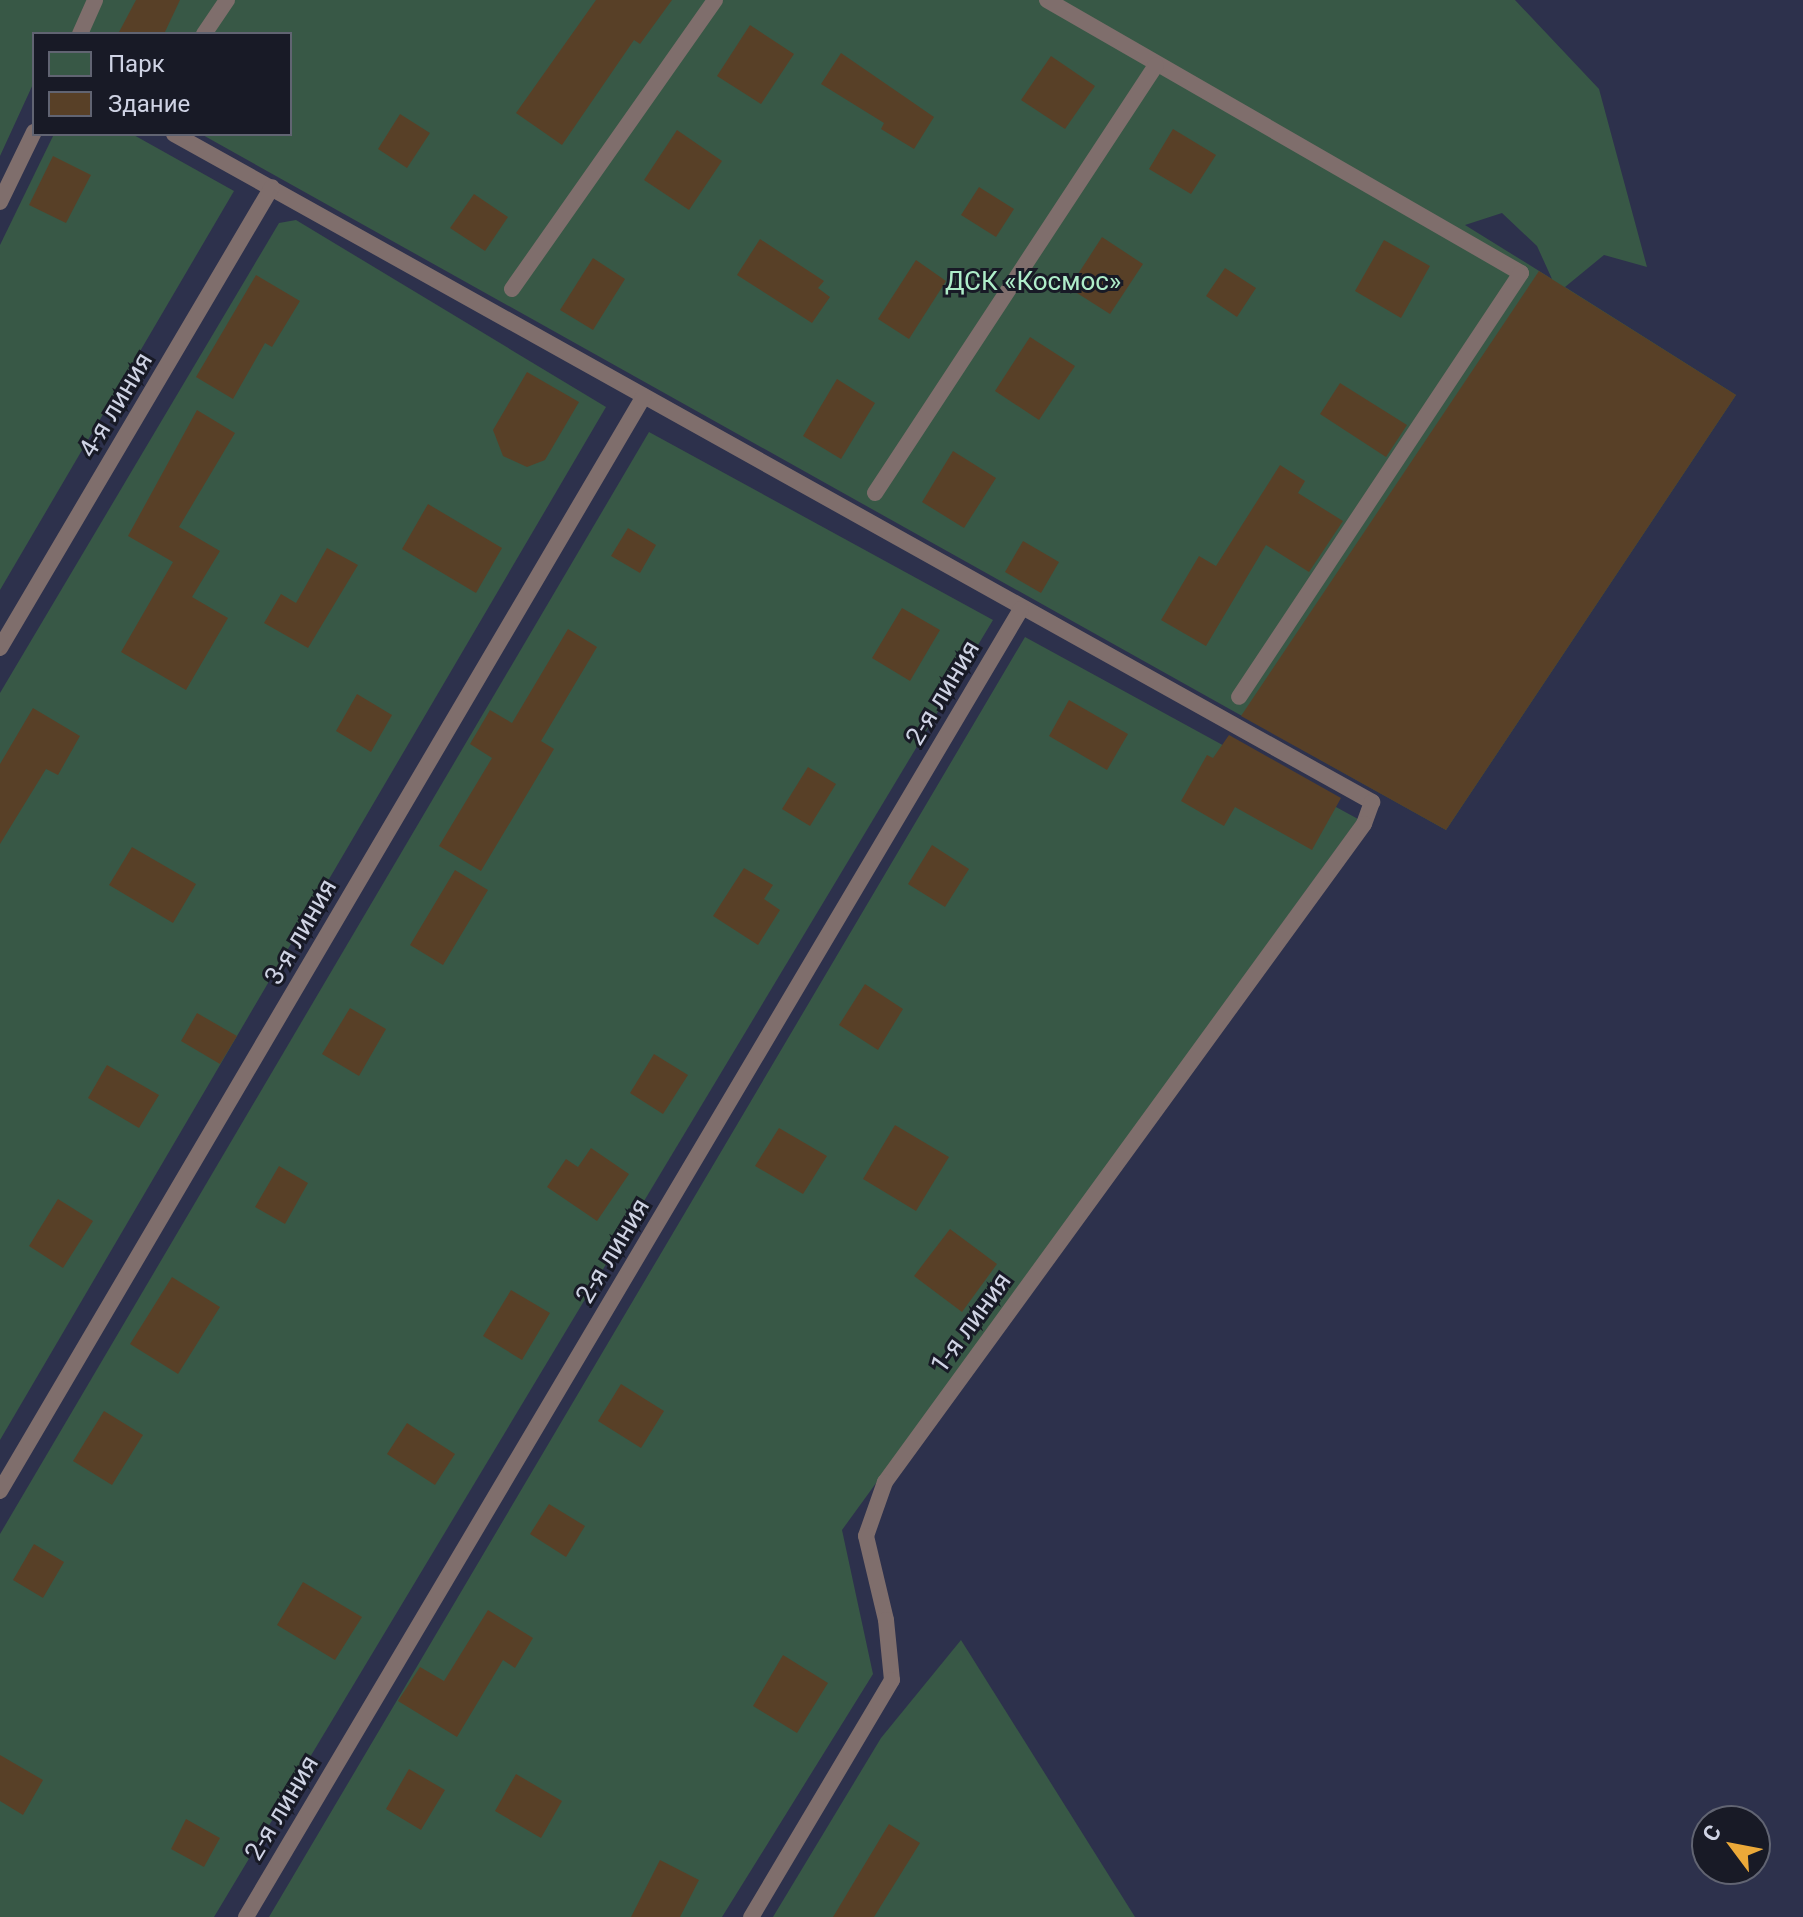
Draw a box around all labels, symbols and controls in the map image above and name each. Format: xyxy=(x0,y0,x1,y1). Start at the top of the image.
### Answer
legend xyxy=(32,32,292,136)
text: Парк xyxy=(108,50,165,78)
text: Здание xyxy=(108,90,190,118)
park label: ДСК «Космос» xyxy=(945,266,1121,298)
street label: 4-я линия xyxy=(73,347,159,463)
street label: 2-я линия xyxy=(900,635,986,751)
street label: 3-я линия xyxy=(258,874,344,990)
street label: 2-я линия xyxy=(570,1193,656,1309)
street label: 1-я линия xyxy=(924,1267,1018,1379)
street label: 2-я линия xyxy=(239,1750,325,1866)
north arrow xyxy=(1691,1805,1771,1885)
text: С xyxy=(1698,1820,1726,1846)

